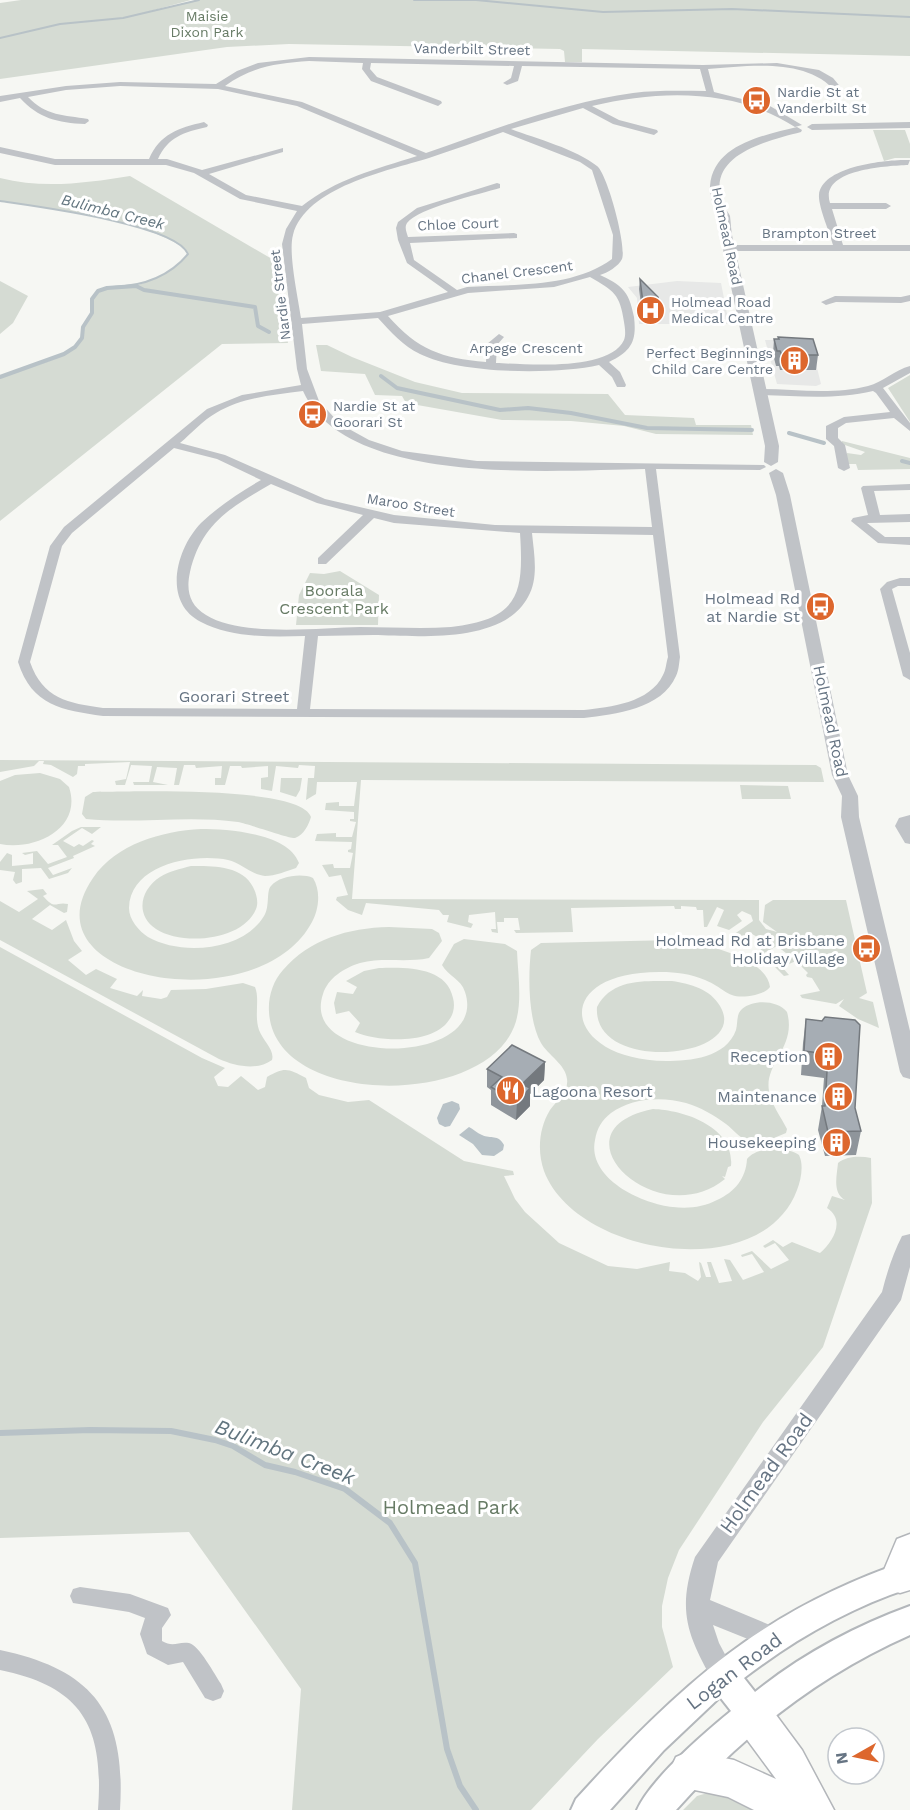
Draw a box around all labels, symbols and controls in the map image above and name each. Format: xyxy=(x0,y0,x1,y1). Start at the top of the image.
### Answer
park label: Maisie Dixon Park xyxy=(171,8,244,40)
street label: Vanderbilt Street xyxy=(414,40,531,58)
bus stop icon: Nardie St at Vanderbilt St xyxy=(740,84,772,116)
place label: Nardie St at Vanderbilt St xyxy=(777,84,867,116)
street label: Holmead Road xyxy=(709,185,745,287)
water label: Bulimba Creek xyxy=(60,191,167,234)
street label: Chloe Court xyxy=(417,215,499,233)
street label: Brampton Street xyxy=(762,225,876,241)
street label: Nardie Street xyxy=(266,249,293,341)
street label: Chanel Crescent xyxy=(460,257,574,287)
hospital icon: Holmead Road Medical Centre xyxy=(634,294,666,326)
place label: Holmead Road Medical Centre xyxy=(671,294,773,326)
street label: Arpege Crescent xyxy=(469,340,583,356)
place label: Perfect Beginnings Child Care Centre xyxy=(646,345,773,377)
building icon: Perfect Beginnings Child Care Centre xyxy=(778,345,810,377)
bus stop icon: Nardie St at Goorari St xyxy=(296,398,328,430)
place label: Nardie St at Goorari St xyxy=(333,398,415,430)
street label: Maroo Street xyxy=(366,490,456,520)
park label: Boorala Crescent Park xyxy=(279,581,389,618)
place label: Holmead Rd at Nardie St xyxy=(704,589,800,626)
bus stop icon: Holmead Rd at Nardie St xyxy=(805,591,837,623)
street label: Holmead Road xyxy=(809,663,852,779)
street label: Goorari Street xyxy=(179,687,290,706)
place label: Holmead Rd at Brisbane Holiday Village xyxy=(655,931,845,968)
bus stop icon: Holmead Rd at Brisbane Holiday Village xyxy=(850,933,882,965)
building icon: Reception xyxy=(813,1040,845,1072)
place label: Reception xyxy=(730,1047,808,1066)
restaurant icon: Lagoona Resort xyxy=(495,1075,527,1107)
building icon: Maintenance xyxy=(822,1080,854,1112)
place label: Lagoona Resort xyxy=(532,1082,653,1101)
place label: Maintenance xyxy=(717,1087,817,1106)
building icon: Housekeeping xyxy=(821,1126,853,1158)
place label: Housekeeping xyxy=(707,1133,816,1152)
street label: Holmead Road xyxy=(714,1408,818,1538)
water label: Bulimba Creek xyxy=(212,1413,359,1490)
park label: Holmead Park xyxy=(383,1495,519,1519)
street label: Logan Road xyxy=(681,1627,787,1715)
north arrow xyxy=(826,1726,886,1786)
text: N xyxy=(831,1751,852,1766)

